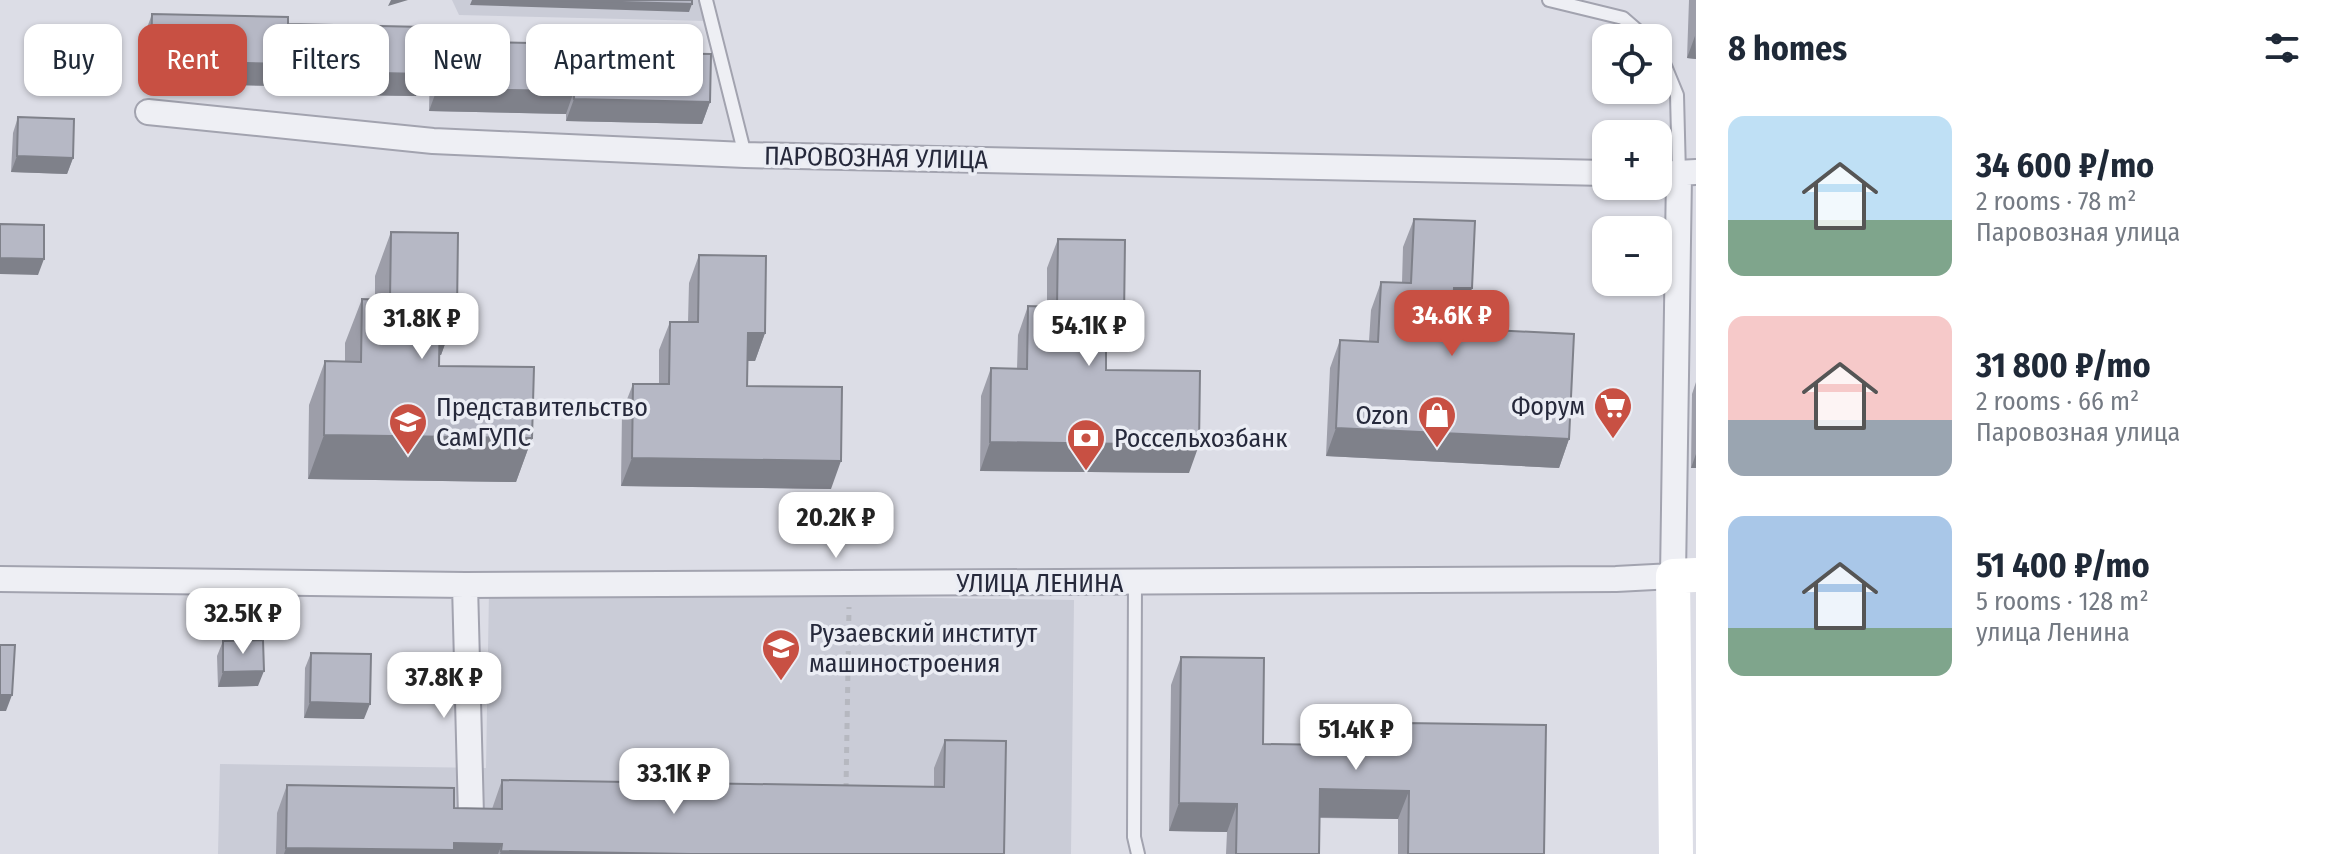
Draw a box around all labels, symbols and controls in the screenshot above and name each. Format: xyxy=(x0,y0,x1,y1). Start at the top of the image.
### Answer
chip: Buy xyxy=(24,24,122,96)
chip: Rent xyxy=(138,24,247,96)
chip: Filters xyxy=(263,24,389,96)
chip: New xyxy=(405,24,510,96)
chip: Apartment xyxy=(526,24,703,96)
map controls xyxy=(1592,24,1672,296)
button: locate xyxy=(1592,24,1672,104)
icon: filters xyxy=(2260,26,2304,70)
text: 8 homes xyxy=(1728,28,1847,69)
button: + xyxy=(1592,120,1672,200)
street label: ПАРОВОЗНАЯ УЛИЦА xyxy=(764,141,989,175)
text: 34 600 ₽/mo xyxy=(1976,145,2154,186)
icon: home xyxy=(1792,148,1888,244)
text: 2 rooms · 78 m² xyxy=(1976,186,2137,217)
button: − xyxy=(1592,216,1672,296)
text: Паровозная улица xyxy=(1976,217,2180,248)
pin: 34.6K ₽ xyxy=(1378,290,1526,358)
pin: 31.8K ₽ xyxy=(348,293,496,361)
pin: 54.1K ₽ xyxy=(1015,300,1163,368)
text: 34.6K ₽ xyxy=(1412,300,1492,331)
text: 31.8K ₽ xyxy=(383,303,461,334)
text: 54.1K ₽ xyxy=(1051,310,1127,341)
text: 31 800 ₽/mo xyxy=(1976,345,2151,386)
icon: home xyxy=(1792,348,1888,444)
supermarket icon: Форум xyxy=(1592,385,1634,440)
text: 2 rooms · 66 m² xyxy=(1976,386,2139,417)
place label: Форум xyxy=(1511,391,1585,422)
place label: Представительство СамГУПС xyxy=(436,392,648,453)
shop icon: Ozon xyxy=(1416,394,1458,449)
place label: Ozon xyxy=(1355,400,1409,431)
school or university icon: Представительство СамГУПС xyxy=(387,401,429,456)
bank icon: Россельхозбанк xyxy=(1065,417,1107,472)
text: Паровозная улица xyxy=(1976,417,2180,448)
place label: Россельхозбанк xyxy=(1114,423,1287,454)
pin: 20.2K ₽ xyxy=(762,492,910,560)
text: 20.2K ₽ xyxy=(797,502,875,533)
text: 51 400 ₽/mo xyxy=(1976,545,2150,586)
icon: home xyxy=(1792,548,1888,644)
street label: УЛИЦА ЛЕНИНА xyxy=(955,568,1124,599)
text: 5 rooms · 128 m² xyxy=(1976,586,2149,617)
pin: 32.5K ₽ xyxy=(169,588,317,656)
text: 32.5K ₽ xyxy=(204,598,282,629)
text: улица Ленина xyxy=(1976,617,2130,648)
place label: Рузаевский институт машиностроения xyxy=(809,618,1038,679)
school or university icon: Рузаевский институт машиностроения xyxy=(760,627,802,682)
pin: 37.8K ₽ xyxy=(370,652,518,720)
text: 37.8K ₽ xyxy=(405,662,483,693)
pin: 51.4K ₽ xyxy=(1282,704,1430,772)
text: 51.4K ₽ xyxy=(1318,714,1394,745)
pin: 33.1K ₽ xyxy=(600,748,748,816)
text: 33.1K ₽ xyxy=(637,758,711,789)

